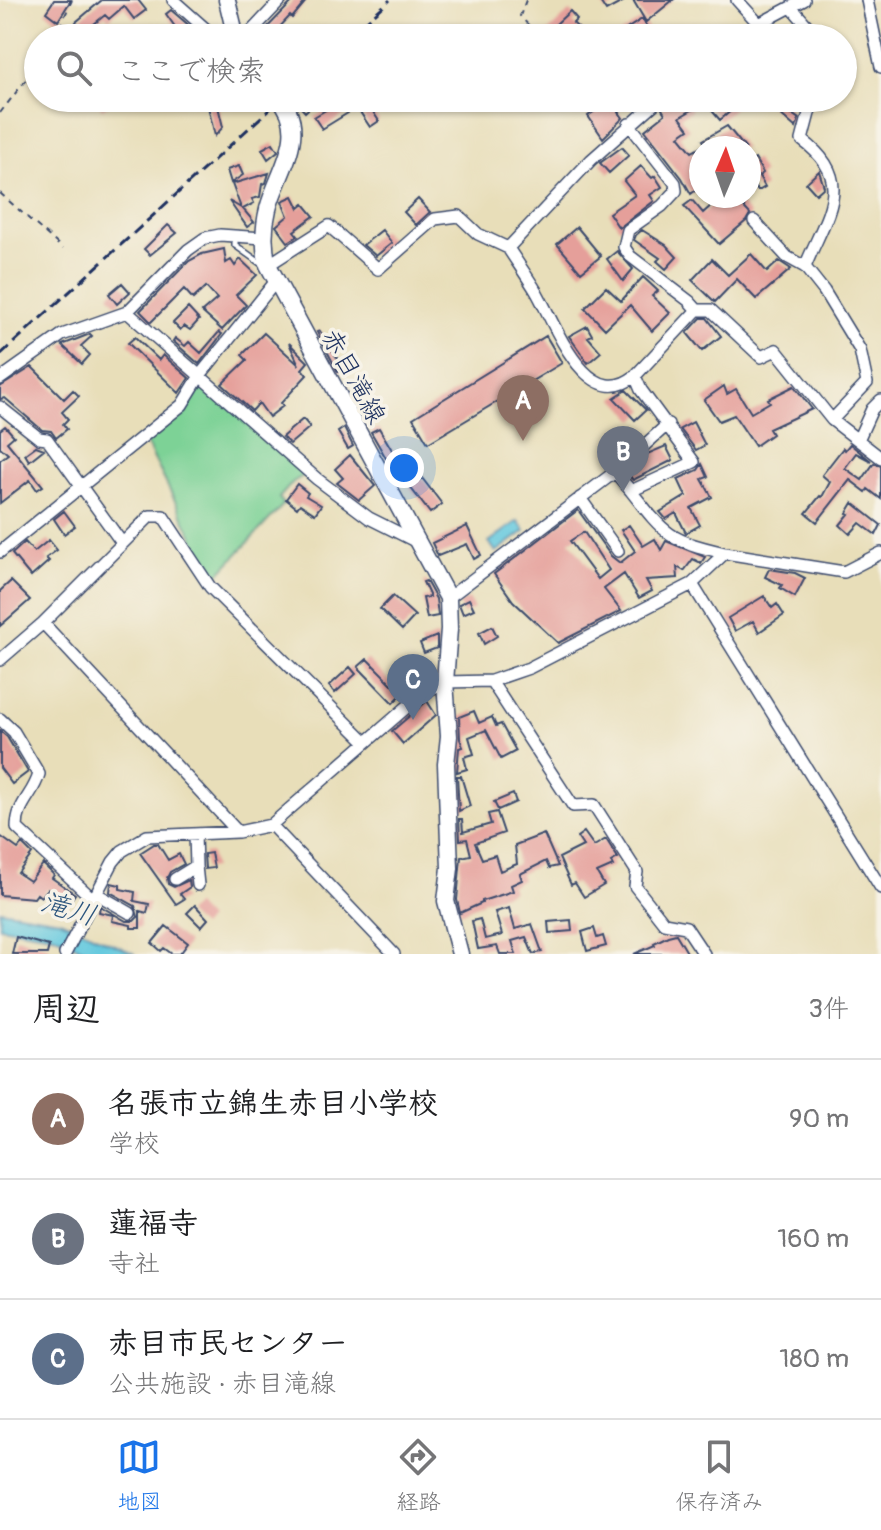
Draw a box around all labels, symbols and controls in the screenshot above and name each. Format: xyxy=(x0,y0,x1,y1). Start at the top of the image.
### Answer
search box xyxy=(24,24,857,112)
icon: search xyxy=(52,46,96,90)
text: ここで検索 xyxy=(116,53,266,90)
north arrow xyxy=(689,136,761,208)
street label: 赤目滝線 xyxy=(314,323,392,430)
pin: A xyxy=(497,375,549,441)
pin: B xyxy=(597,426,649,492)
your location xyxy=(384,448,424,488)
pin: C xyxy=(387,654,439,720)
water label: 滝川 xyxy=(37,885,100,934)
text: 周辺 xyxy=(32,988,100,1031)
text: 3件 xyxy=(808,993,849,1025)
text: 名張市立錦生赤目小学校 xyxy=(108,1085,438,1122)
text: A xyxy=(50,1103,66,1135)
text: 90 m xyxy=(789,1103,849,1135)
text: 学校 xyxy=(108,1128,160,1160)
text: 蓮福寺 xyxy=(108,1205,198,1242)
text: B xyxy=(51,1223,65,1255)
text: 160 m xyxy=(777,1223,849,1255)
text: 寺社 xyxy=(108,1248,160,1280)
text: 赤目市民センター xyxy=(108,1325,348,1362)
text: C xyxy=(50,1343,66,1375)
text: 180 m xyxy=(779,1343,849,1375)
text: 公共施設 · 赤目滝線 xyxy=(108,1368,336,1400)
tab: 地図 xyxy=(117,1435,162,1516)
tab: 経路 xyxy=(396,1435,441,1516)
tab: 保存済み xyxy=(675,1435,764,1516)

